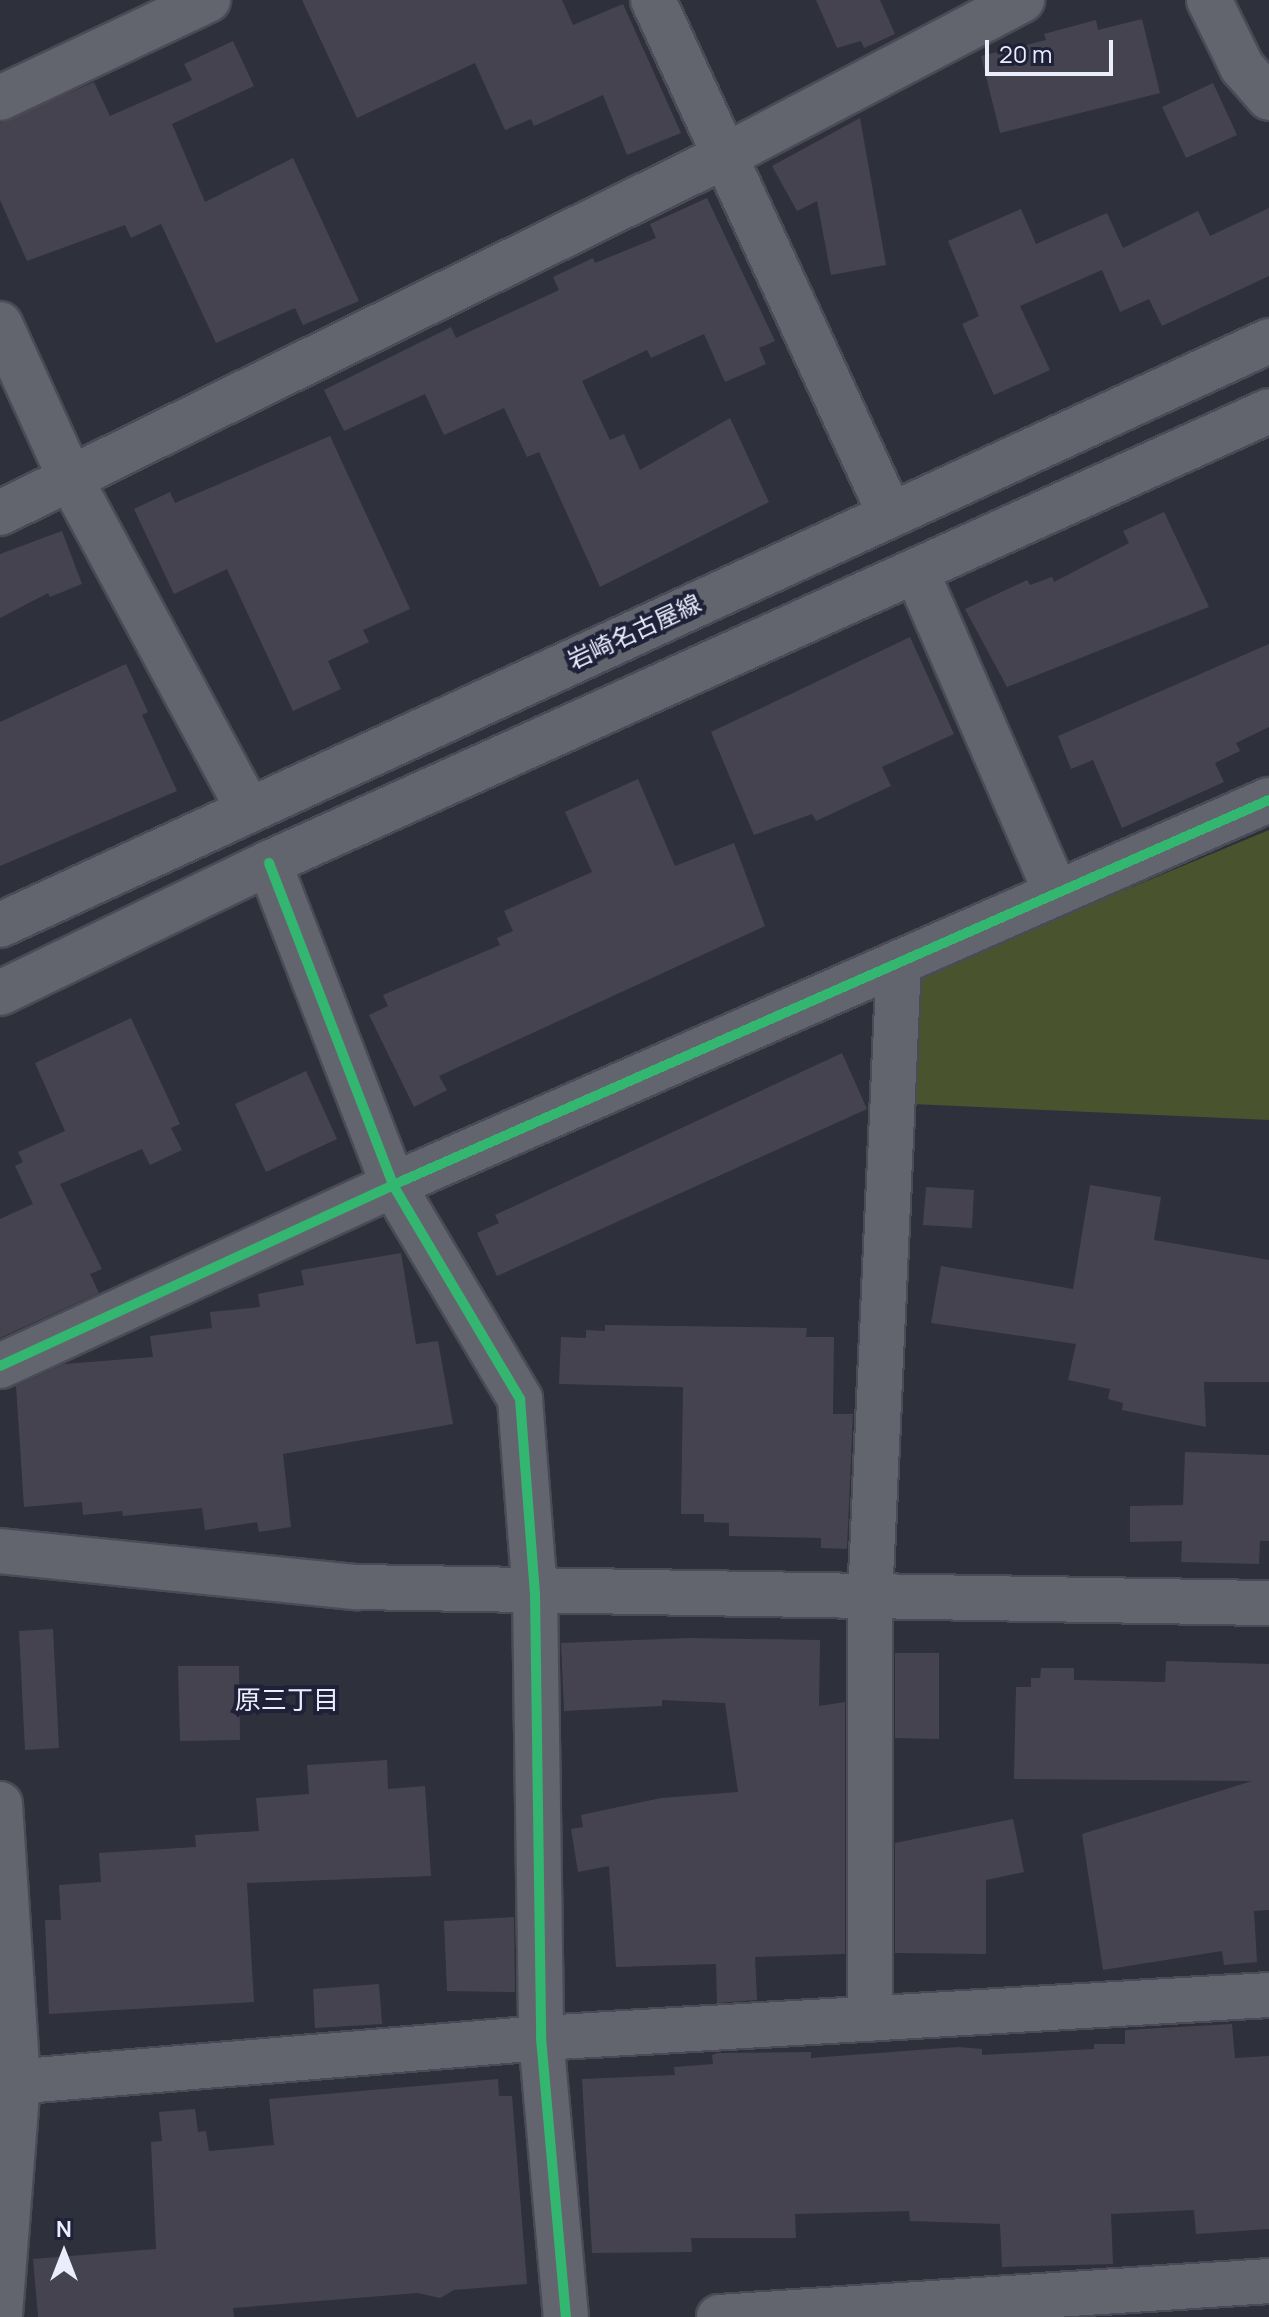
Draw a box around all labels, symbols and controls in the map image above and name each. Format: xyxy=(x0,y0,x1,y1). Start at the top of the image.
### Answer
scale bar xyxy=(989,24,1117,74)
text: 20 m xyxy=(999,37,1052,70)
street label: 岩崎名古屋線 xyxy=(563,588,705,674)
district label: 原三丁目 xyxy=(235,1684,339,1716)
north arrow xyxy=(24,2213,104,2293)
text: N xyxy=(56,2214,72,2244)

